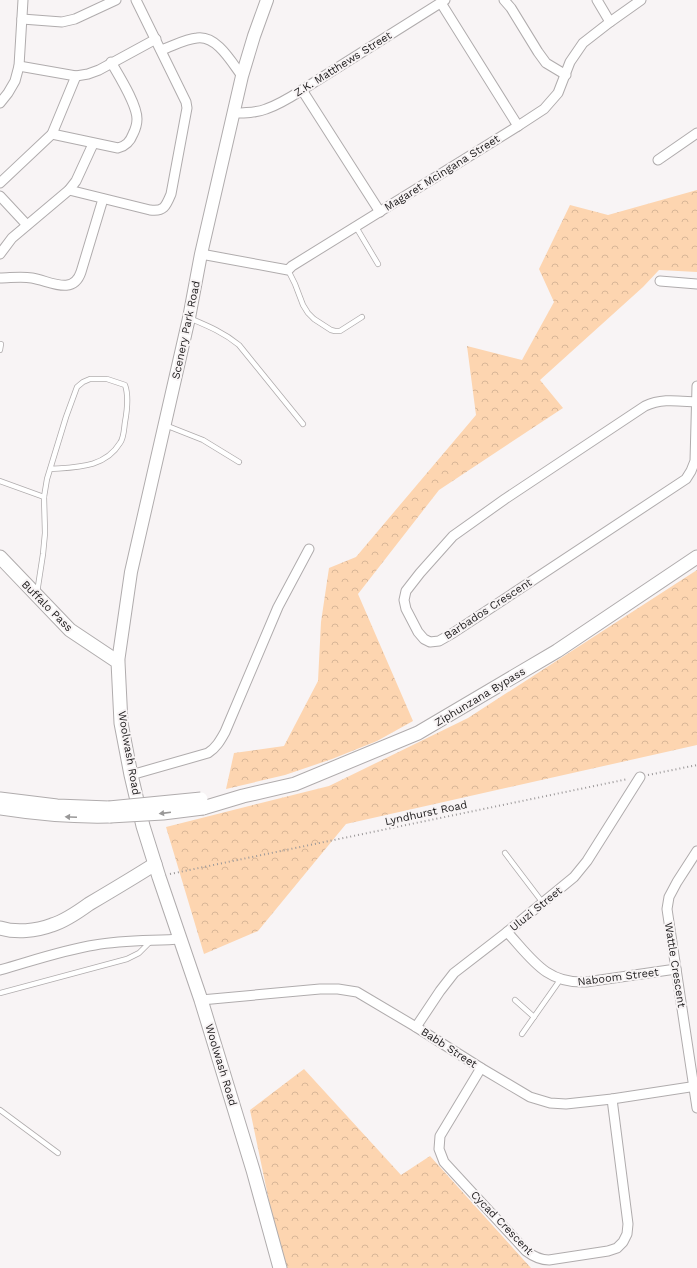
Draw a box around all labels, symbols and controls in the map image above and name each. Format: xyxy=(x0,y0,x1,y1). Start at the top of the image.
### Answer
street label: Z.K. Matthews Street xyxy=(292,29,394,99)
street label: Magaret Mcingana Street xyxy=(382,132,502,214)
street label: Scenery Park Road xyxy=(169,280,203,380)
street label: Barbados Crescent xyxy=(442,576,535,642)
street label: Buffalo Pass xyxy=(19,578,75,634)
street label: Ziphunzana Bypass xyxy=(432,665,528,729)
street label: Woolwash Road xyxy=(115,710,143,796)
street label: Lyndhurst Road xyxy=(384,798,468,828)
one-way arrow xyxy=(159,810,171,816)
one-way arrow xyxy=(65,813,77,820)
street label: Uluzi Street xyxy=(507,884,565,934)
street label: Wattle Crescent xyxy=(662,922,688,1009)
street label: Naboom Street xyxy=(577,966,660,988)
street label: Woolwash Road xyxy=(202,1022,240,1108)
street label: Babb Street xyxy=(419,1025,480,1071)
street label: Cycad Crescent xyxy=(468,1188,536,1258)

